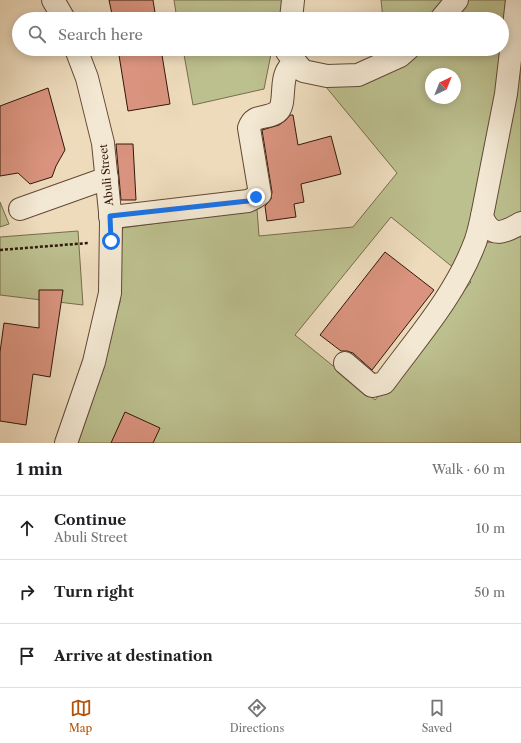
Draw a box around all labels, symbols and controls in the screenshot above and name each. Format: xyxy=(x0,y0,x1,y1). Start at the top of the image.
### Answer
search box xyxy=(12,12,509,56)
icon: search xyxy=(26,23,48,45)
text: Search here xyxy=(58,25,143,44)
north arrow xyxy=(425,68,461,104)
street label: Abuli Street xyxy=(96,143,116,208)
route end xyxy=(247,188,265,206)
route start xyxy=(102,232,120,250)
text: 1 min xyxy=(16,459,63,479)
text: Walk · 60 m xyxy=(432,461,505,477)
text: Continue xyxy=(54,510,126,529)
icon: ahead xyxy=(16,517,38,539)
text: 10 m xyxy=(476,520,505,536)
text: Abuli Street xyxy=(54,529,128,545)
icon: right xyxy=(16,581,38,603)
text: Turn right xyxy=(54,582,134,601)
text: 50 m xyxy=(474,584,505,600)
icon: arrive xyxy=(16,645,38,667)
text: Arrive at destination xyxy=(54,646,213,665)
tab: Map xyxy=(69,697,92,735)
tab: Directions xyxy=(230,697,284,735)
tab: Saved xyxy=(422,697,452,735)

